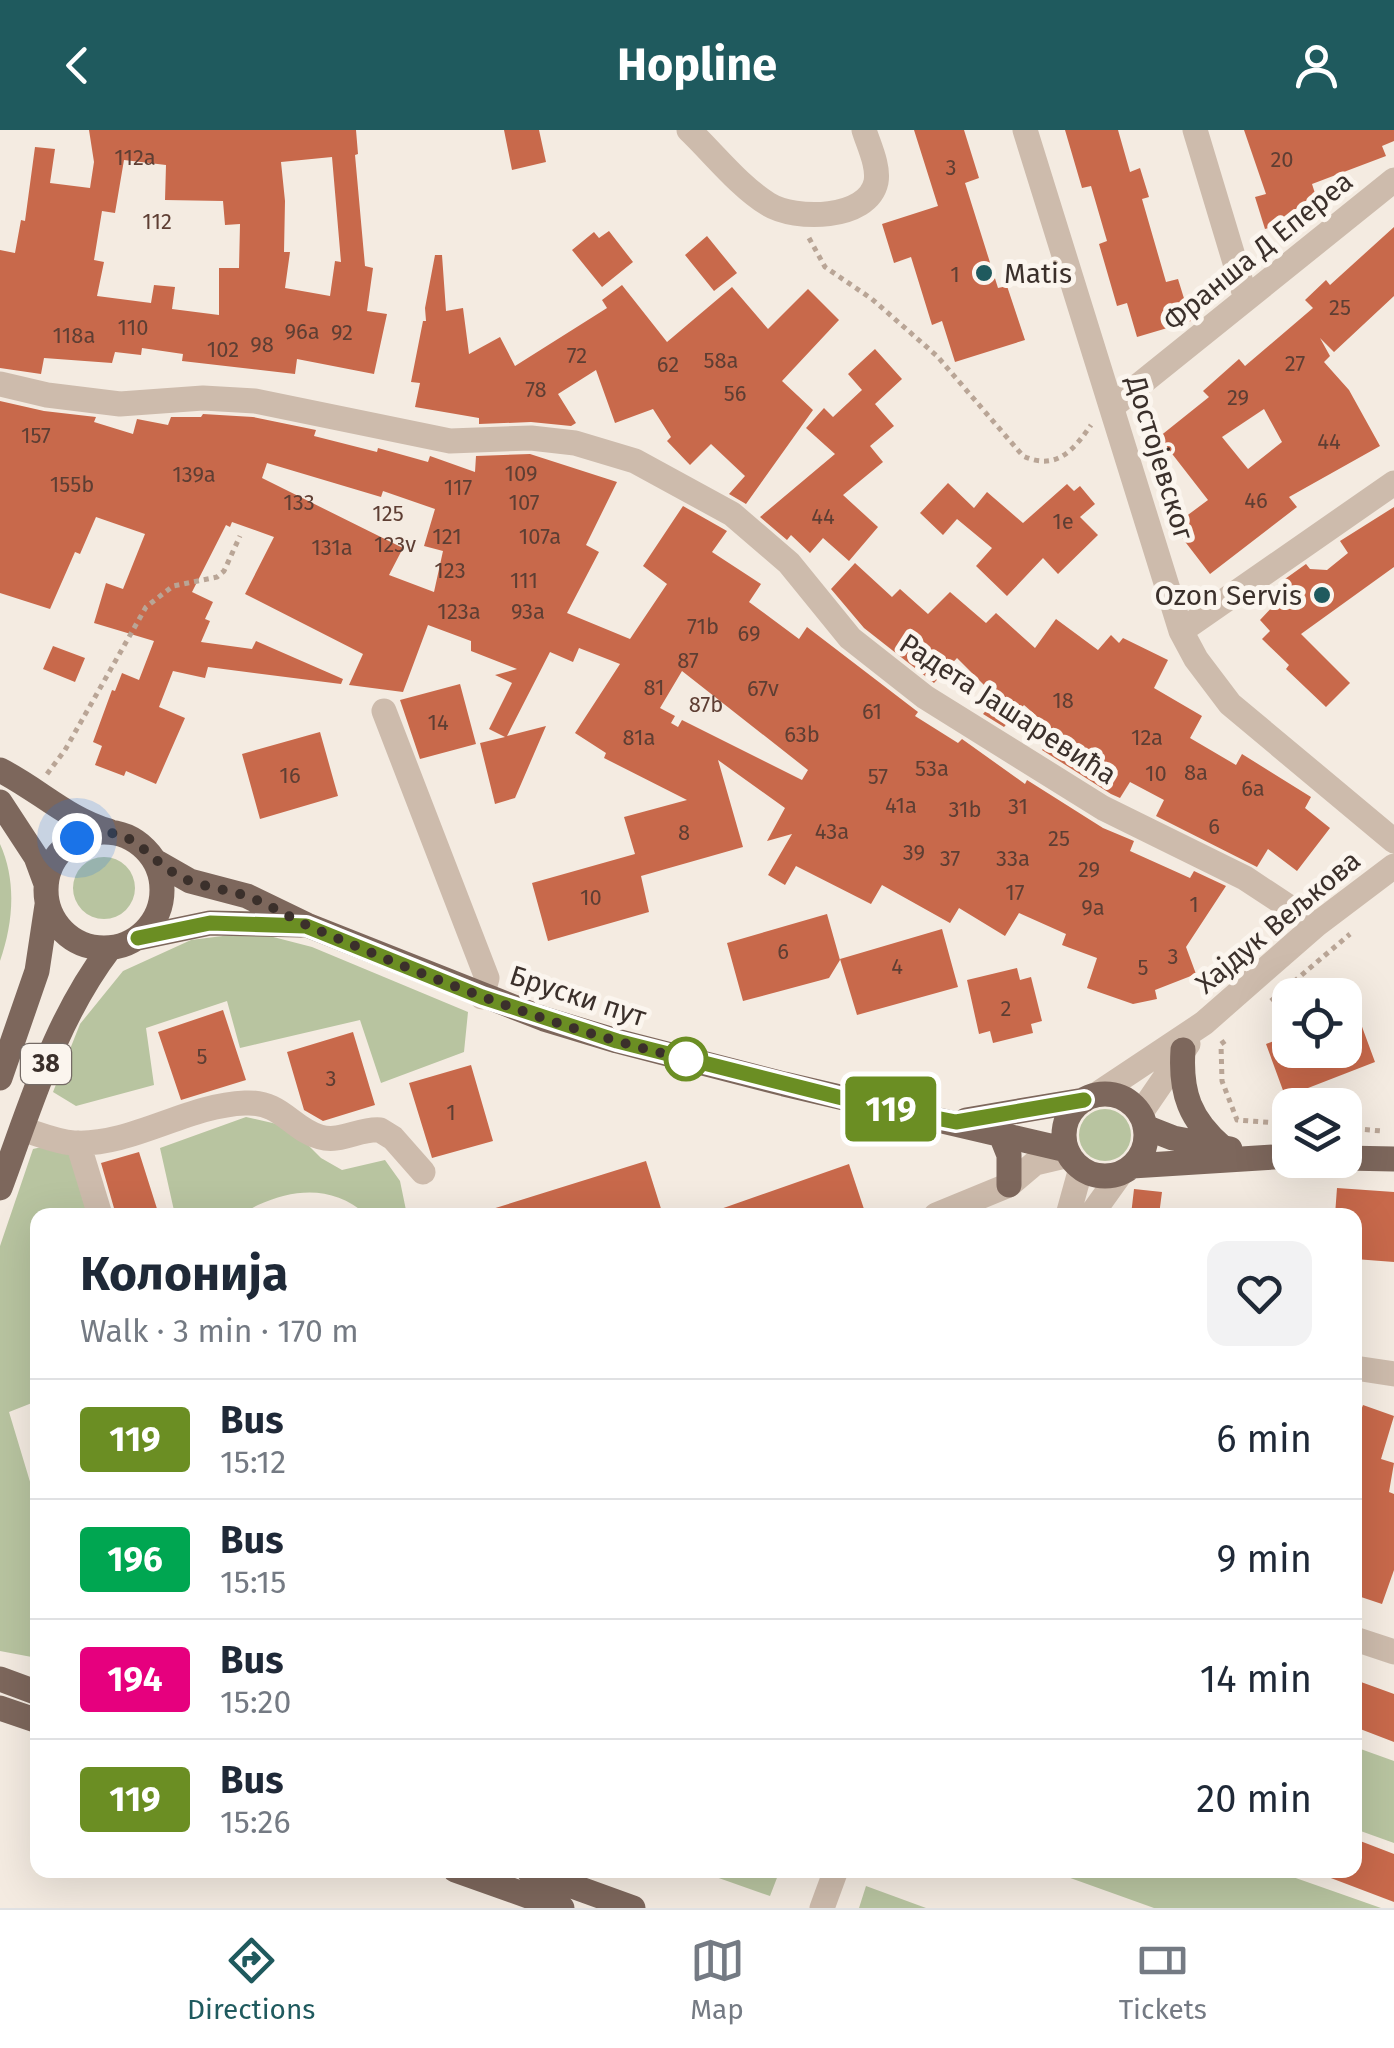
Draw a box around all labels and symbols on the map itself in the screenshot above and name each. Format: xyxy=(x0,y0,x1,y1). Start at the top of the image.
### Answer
house number: 112a xyxy=(114,144,156,171)
house number: 20 xyxy=(1270,146,1294,173)
house number: 3 xyxy=(946,154,956,181)
street label: Франша Д Епереа xyxy=(1157,165,1359,337)
house number: 112 xyxy=(142,208,172,235)
place label: Matis xyxy=(1004,257,1072,290)
house number: 1 xyxy=(950,261,960,288)
marker: Matis xyxy=(973,262,995,284)
house number: 25 xyxy=(1329,294,1351,321)
house number: 110 xyxy=(117,314,149,341)
house number: 96a xyxy=(284,318,320,345)
house number: 92 xyxy=(331,319,353,346)
house number: 118a xyxy=(53,322,95,349)
house number: 98 xyxy=(250,331,274,358)
house number: 102 xyxy=(207,336,239,363)
house number: 72 xyxy=(567,342,587,369)
house number: 58a xyxy=(703,347,739,374)
house number: 27 xyxy=(1285,350,1305,377)
house number: 62 xyxy=(657,351,679,378)
street label: Достојевског xyxy=(1119,371,1201,544)
house number: 78 xyxy=(525,376,547,403)
house number: 56 xyxy=(724,380,746,407)
house number: 29 xyxy=(1227,384,1249,411)
house number: 157 xyxy=(21,422,51,449)
house number: 44 xyxy=(1317,428,1341,455)
house number: 109 xyxy=(504,460,538,487)
house number: 139a xyxy=(172,461,216,488)
house number: 155b xyxy=(50,471,94,498)
house number: 117 xyxy=(444,474,472,501)
house number: 46 xyxy=(1244,487,1268,514)
house number: 133 xyxy=(283,489,315,516)
house number: 107 xyxy=(508,489,540,516)
house number: 125 xyxy=(372,500,404,527)
house number: 44 xyxy=(811,503,835,530)
house number: 1e xyxy=(1052,508,1074,535)
house number: 121 xyxy=(432,523,462,550)
house number: 107a xyxy=(519,523,561,550)
house number: 123v xyxy=(374,531,416,558)
house number: 131a xyxy=(311,534,353,561)
house number: 123 xyxy=(434,557,466,584)
house number: 111 xyxy=(510,567,538,594)
place label: Ozon Servis xyxy=(1155,579,1302,612)
marker: Ozon Servis xyxy=(1311,584,1333,606)
house number: 123a xyxy=(437,598,481,625)
house number: 93a xyxy=(511,598,545,625)
house number: 71b xyxy=(687,613,719,640)
house number: 69 xyxy=(738,620,760,647)
street label: Радета Јашаревића xyxy=(893,627,1123,791)
house number: 87 xyxy=(677,647,699,674)
house number: 81 xyxy=(644,674,665,701)
house number: 67v xyxy=(747,675,779,702)
house number: 18 xyxy=(1052,687,1074,714)
house number: 87b xyxy=(689,691,723,718)
house number: 61 xyxy=(862,698,882,725)
house number: 14 xyxy=(427,709,449,736)
house number: 63b xyxy=(784,721,820,748)
house number: 81a xyxy=(623,724,655,751)
house number: 12a xyxy=(1131,724,1163,751)
house number: 53a xyxy=(915,755,949,782)
house number: 8a xyxy=(1184,759,1208,786)
house number: 10 xyxy=(1145,760,1167,787)
house number: 16 xyxy=(279,762,301,789)
house number: 57 xyxy=(868,763,888,790)
house number: 6a xyxy=(1241,775,1265,802)
house number: 41a xyxy=(885,792,917,819)
house number: 31 xyxy=(1008,793,1028,820)
house number: 31b xyxy=(948,796,982,823)
your location xyxy=(52,813,102,863)
house number: 6 xyxy=(1208,813,1220,840)
house number: 43a xyxy=(815,818,849,845)
house number: 8 xyxy=(678,819,690,846)
house number: 25 xyxy=(1048,825,1070,852)
house number: 39 xyxy=(903,839,925,866)
street label: Хајдук Вељкова xyxy=(1189,844,1367,1000)
house number: 37 xyxy=(940,845,961,872)
house number: 33a xyxy=(996,845,1030,872)
house number: 29 xyxy=(1078,856,1100,883)
house number: 17 xyxy=(1005,879,1025,906)
house number: 10 xyxy=(580,884,602,911)
house number: 1 xyxy=(1189,891,1199,918)
house number: 9a xyxy=(1081,894,1105,921)
house number: 6 xyxy=(777,938,789,965)
house number: 3 xyxy=(1168,943,1178,970)
house number: 4 xyxy=(891,953,903,980)
house number: 5 xyxy=(1137,954,1149,981)
street label: Бруски пут xyxy=(506,958,651,1034)
house number: 2 xyxy=(1001,995,1011,1022)
unlabelled marker xyxy=(665,1038,707,1080)
house number: 5 xyxy=(196,1043,208,1070)
road number: 38 xyxy=(21,1044,71,1084)
house number: 3 xyxy=(326,1065,336,1092)
line badge: 119 xyxy=(834,1076,948,1142)
house number: 1 xyxy=(446,1099,456,1126)

